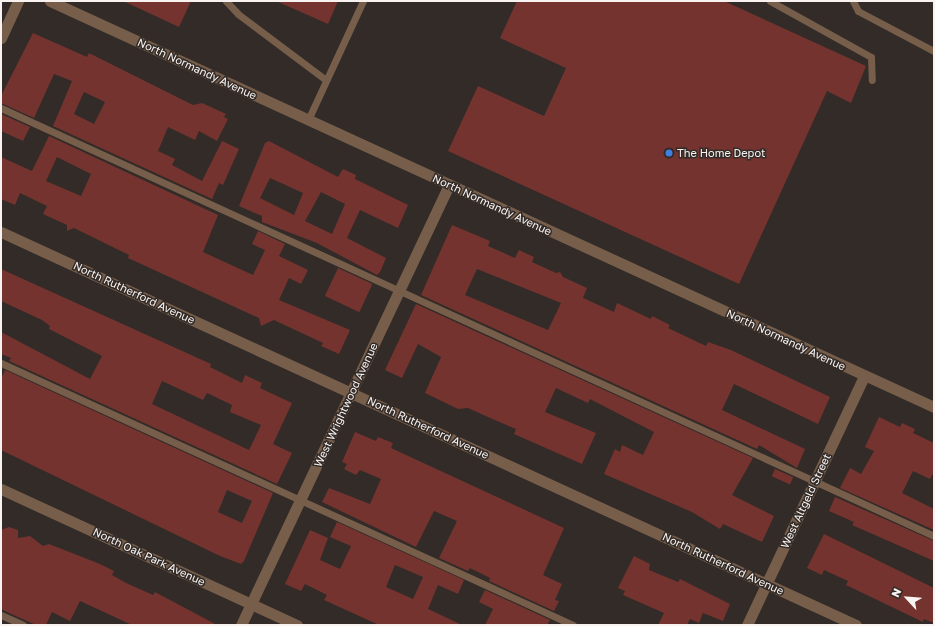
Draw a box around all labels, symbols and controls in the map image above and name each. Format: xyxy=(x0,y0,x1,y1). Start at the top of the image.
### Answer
street label: North Normandy Avenue xyxy=(135,36,259,102)
place label: The Home Depot xyxy=(677,146,765,160)
marker: The Home Depot xyxy=(664,148,674,158)
street label: North Normandy Avenue xyxy=(430,172,554,238)
street label: North Rutherford Avenue xyxy=(71,259,197,327)
street label: North Normandy Avenue xyxy=(724,307,848,373)
street label: West Wrightwood Avenue xyxy=(311,341,381,469)
street label: North Rutherford Avenue xyxy=(365,394,491,462)
street label: West Altgeld Street xyxy=(778,452,834,550)
street label: North Oak Park Avenue xyxy=(91,525,207,589)
street label: North Rutherford Avenue xyxy=(660,530,786,598)
north arrow xyxy=(887,578,927,618)
text: N xyxy=(888,586,903,599)

